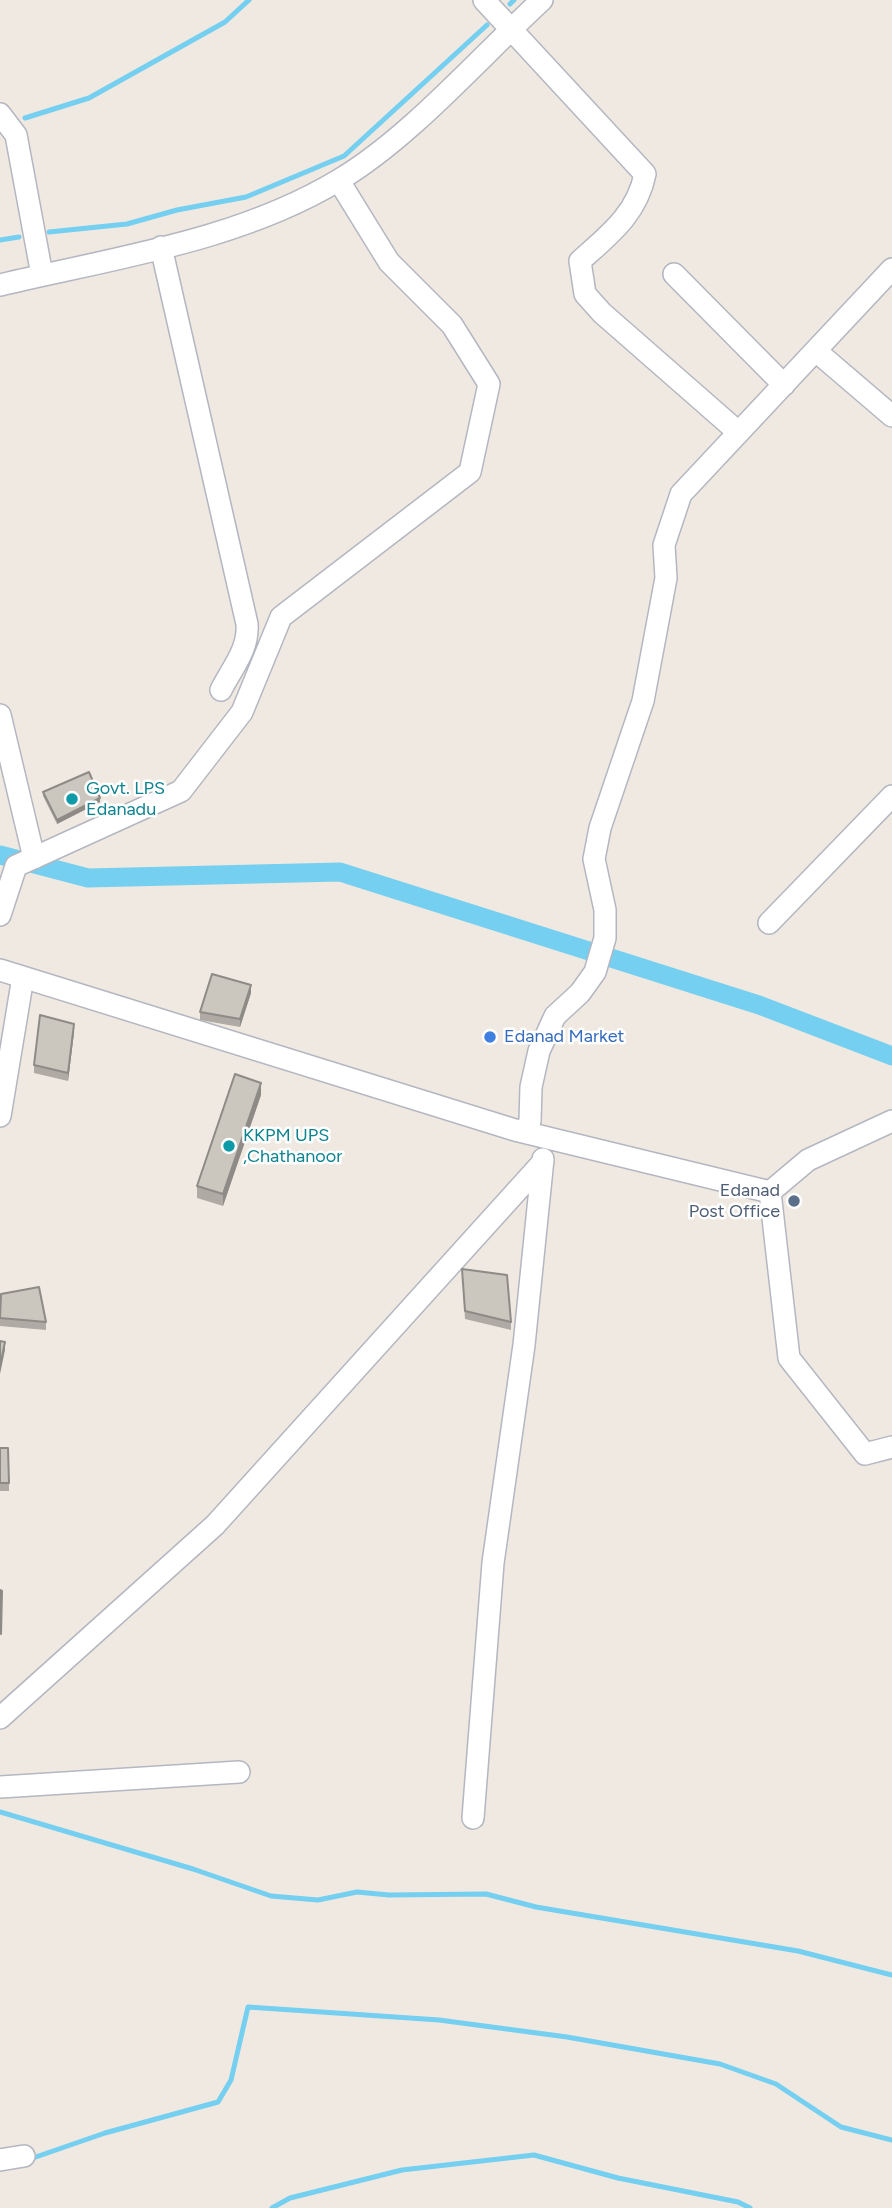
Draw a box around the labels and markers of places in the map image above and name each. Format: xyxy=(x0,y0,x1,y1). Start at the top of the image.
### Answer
place label: Govt. LPS Edanadu xyxy=(86,778,165,820)
marker: Govt. LPS Edanadu xyxy=(64,791,80,807)
place label: Edanad Market xyxy=(504,1026,624,1048)
marker: Edanad Market xyxy=(482,1029,498,1045)
place label: KKPM UPS ,Chathanoor xyxy=(243,1125,342,1168)
marker: KKPM UPS ,Chathanoor xyxy=(221,1138,237,1154)
place label: Edanad Post Office xyxy=(689,1180,780,1222)
marker: Edanad Post Office xyxy=(786,1193,802,1209)

